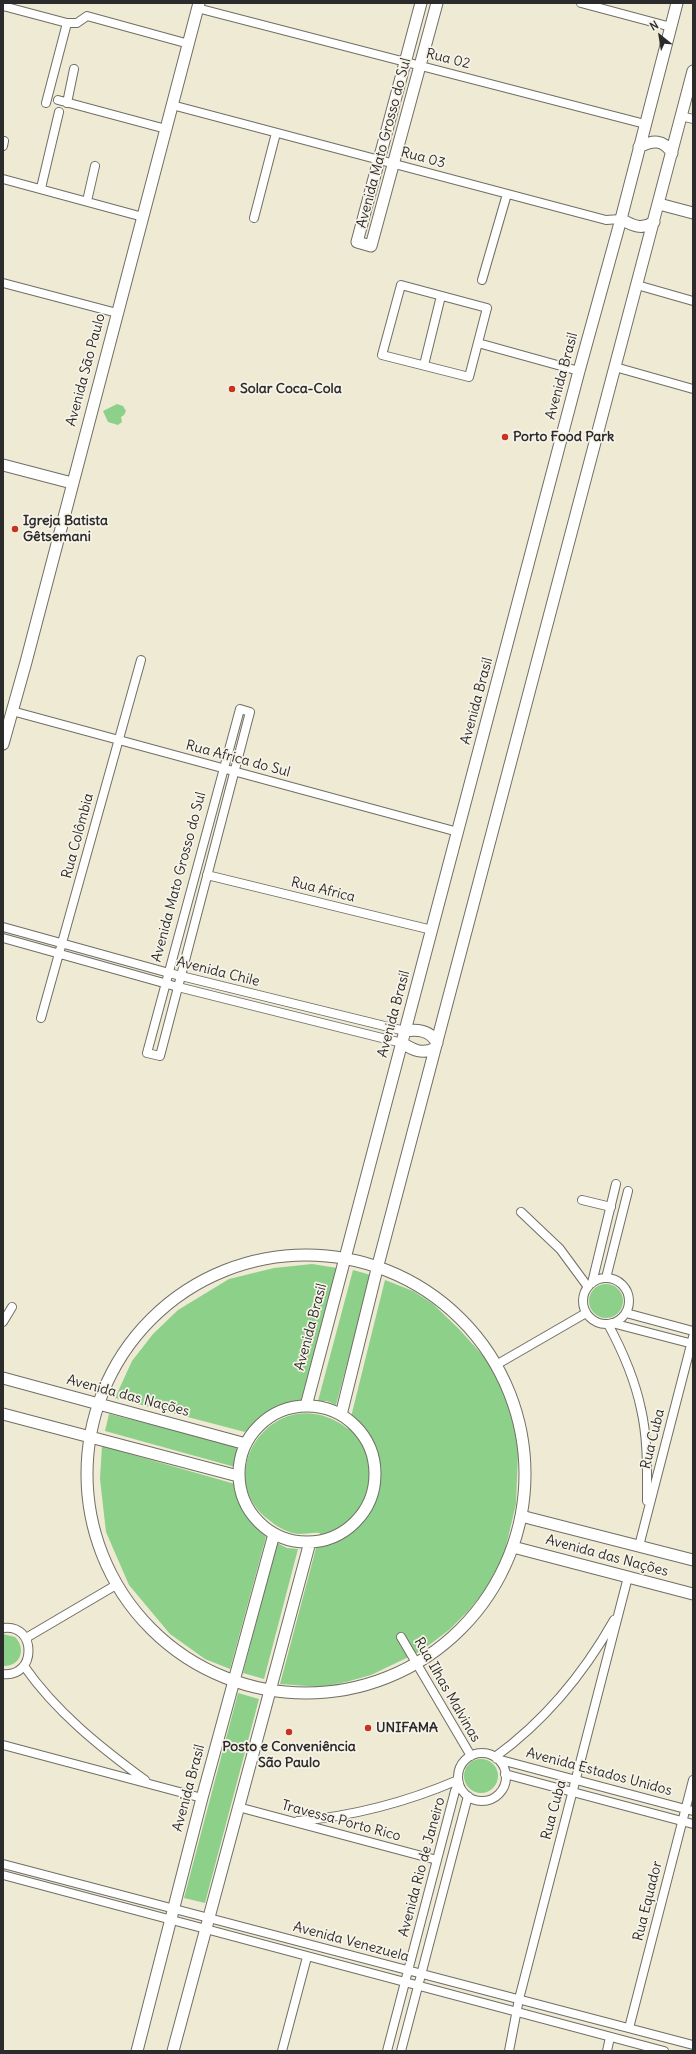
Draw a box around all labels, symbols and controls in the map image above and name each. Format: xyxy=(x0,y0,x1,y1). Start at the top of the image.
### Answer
north arrow xyxy=(640,16,680,56)
text: N xyxy=(647,18,661,34)
street label: Rua 02 xyxy=(424,45,472,73)
street label: Avenida Mato Grosso do Sul xyxy=(353,56,415,230)
street label: Rua 03 xyxy=(399,144,447,172)
street label: Avenida São Paulo xyxy=(63,312,109,428)
street label: Avenida Brasil xyxy=(542,331,582,421)
place label: Solar Coca-Cola xyxy=(240,381,342,397)
marker: Solar Coca-Cola xyxy=(227,384,237,394)
place label: Porto Food Park xyxy=(513,429,614,445)
marker: Porto Food Park xyxy=(500,432,510,442)
place label: Igreja Batista Gêtsemani xyxy=(23,513,108,546)
marker: Igreja Batista Gêtsemani xyxy=(10,524,20,534)
street label: Avenida Brasil xyxy=(457,656,497,746)
street label: Rua Africa do Sul xyxy=(184,737,292,781)
street label: Avenida Mato Grosso do Sul xyxy=(148,790,210,964)
street label: Rua Colômbia xyxy=(59,792,97,880)
street label: Rua Africa xyxy=(289,874,357,906)
street label: Avenida Chile xyxy=(175,954,261,990)
street label: Avenida Brasil xyxy=(374,969,414,1059)
street label: Avenida Brasil xyxy=(291,1282,331,1372)
street label: Avenida das Nações xyxy=(65,1372,191,1420)
street label: Rua Cuba xyxy=(637,1407,669,1471)
street label: Avenida das Nações xyxy=(544,1532,670,1580)
street label: Rua Ilhas Malvinas xyxy=(410,1635,484,1745)
place label: UNIFAMA xyxy=(376,1720,438,1736)
marker: UNIFAMA xyxy=(363,1723,373,1733)
marker: Posto e Conveniência São Paulo xyxy=(284,1727,294,1737)
place label: Posto e Conveniência São Paulo xyxy=(222,1739,356,1772)
street label: Avenida Brasil xyxy=(169,1743,209,1833)
street label: Avenida Estados Unidos xyxy=(524,1744,674,1800)
street label: Rua Cuba xyxy=(538,1778,570,1842)
street label: Avenida Rio de Janeiro xyxy=(395,1795,449,1939)
street label: Travessa Porto Rico xyxy=(279,1797,403,1845)
street label: Rua Equador xyxy=(630,1859,666,1943)
street label: Avenida Venezuela xyxy=(291,1918,411,1966)

